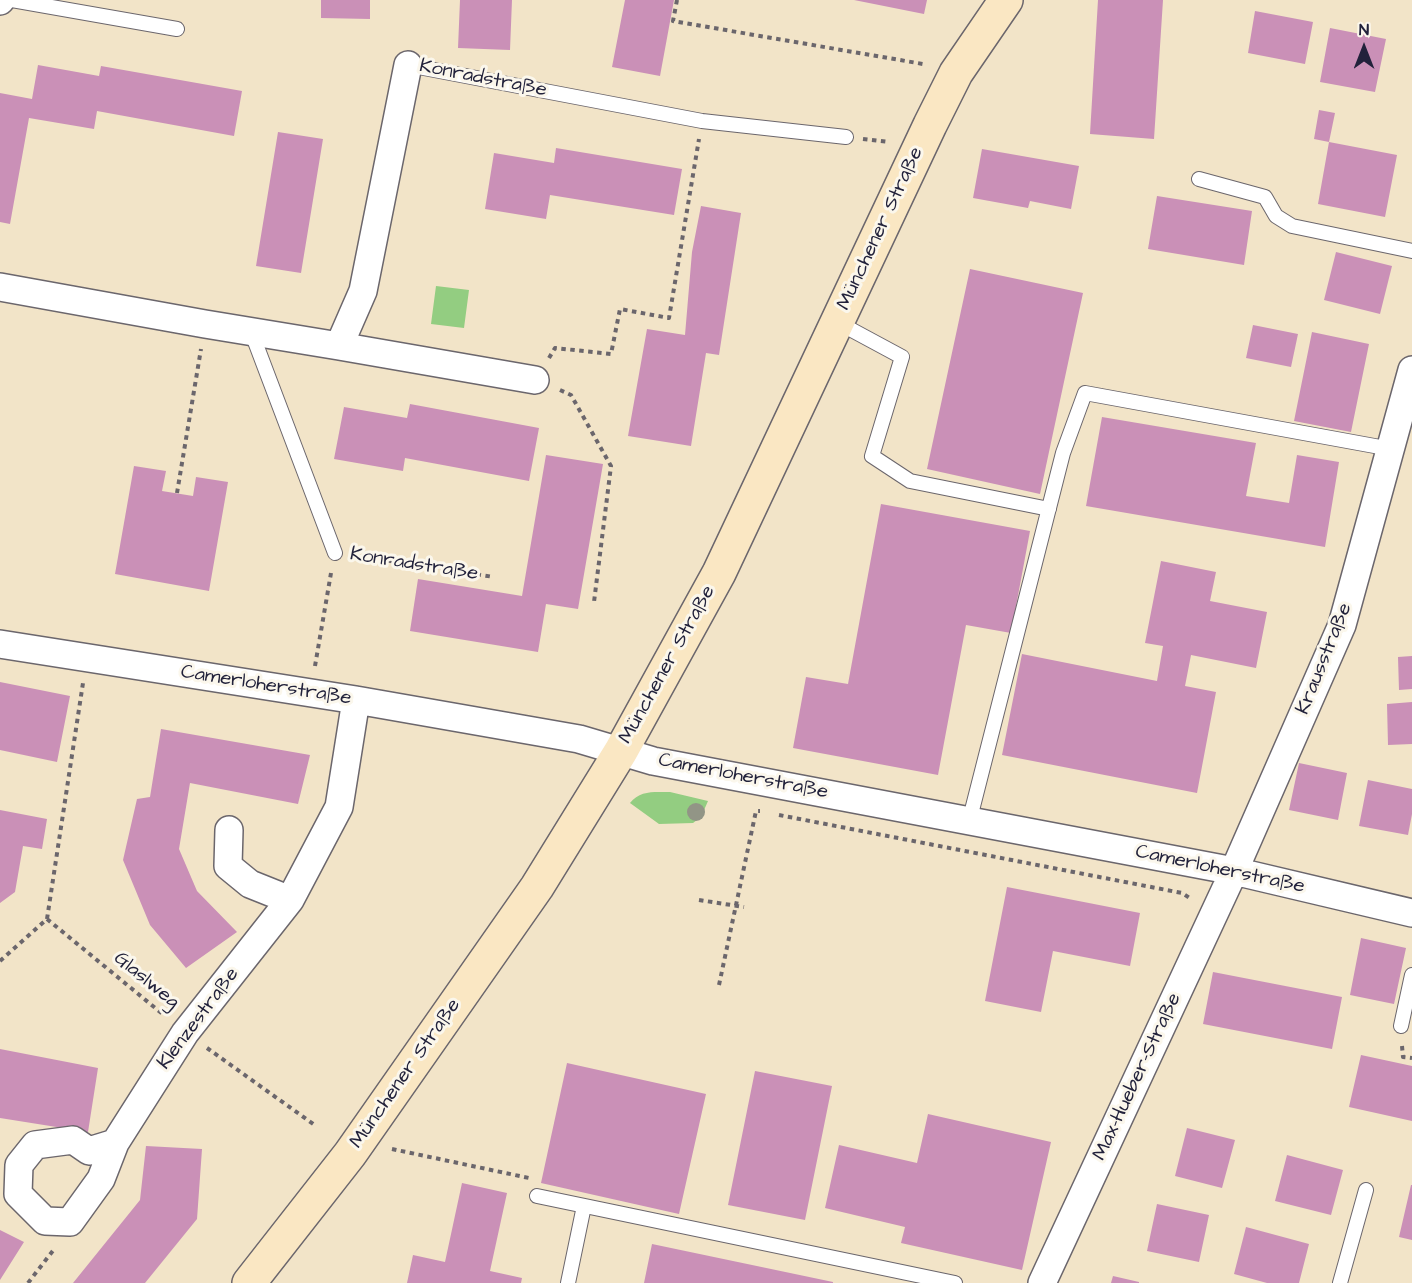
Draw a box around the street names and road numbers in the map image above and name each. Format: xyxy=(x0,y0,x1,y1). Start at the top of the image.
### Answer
street label: Konradstraße xyxy=(417,55,549,103)
street label: Münchener Straße xyxy=(833,144,929,314)
street label: Konradstraße xyxy=(348,543,480,587)
street label: Münchener Straße xyxy=(615,582,721,748)
street label: Krausstraße xyxy=(1292,600,1358,718)
street label: Camerloherstraße xyxy=(179,661,353,711)
street label: Camerloherstraße xyxy=(656,749,830,805)
street label: Camerloherstraße xyxy=(1133,840,1307,900)
street label: Glaslweg xyxy=(108,947,184,1015)
street label: Klenzestraße xyxy=(153,963,245,1075)
street label: Max-Hueber-Straße xyxy=(1089,989,1187,1165)
street label: Münchener Straße xyxy=(345,995,467,1153)

